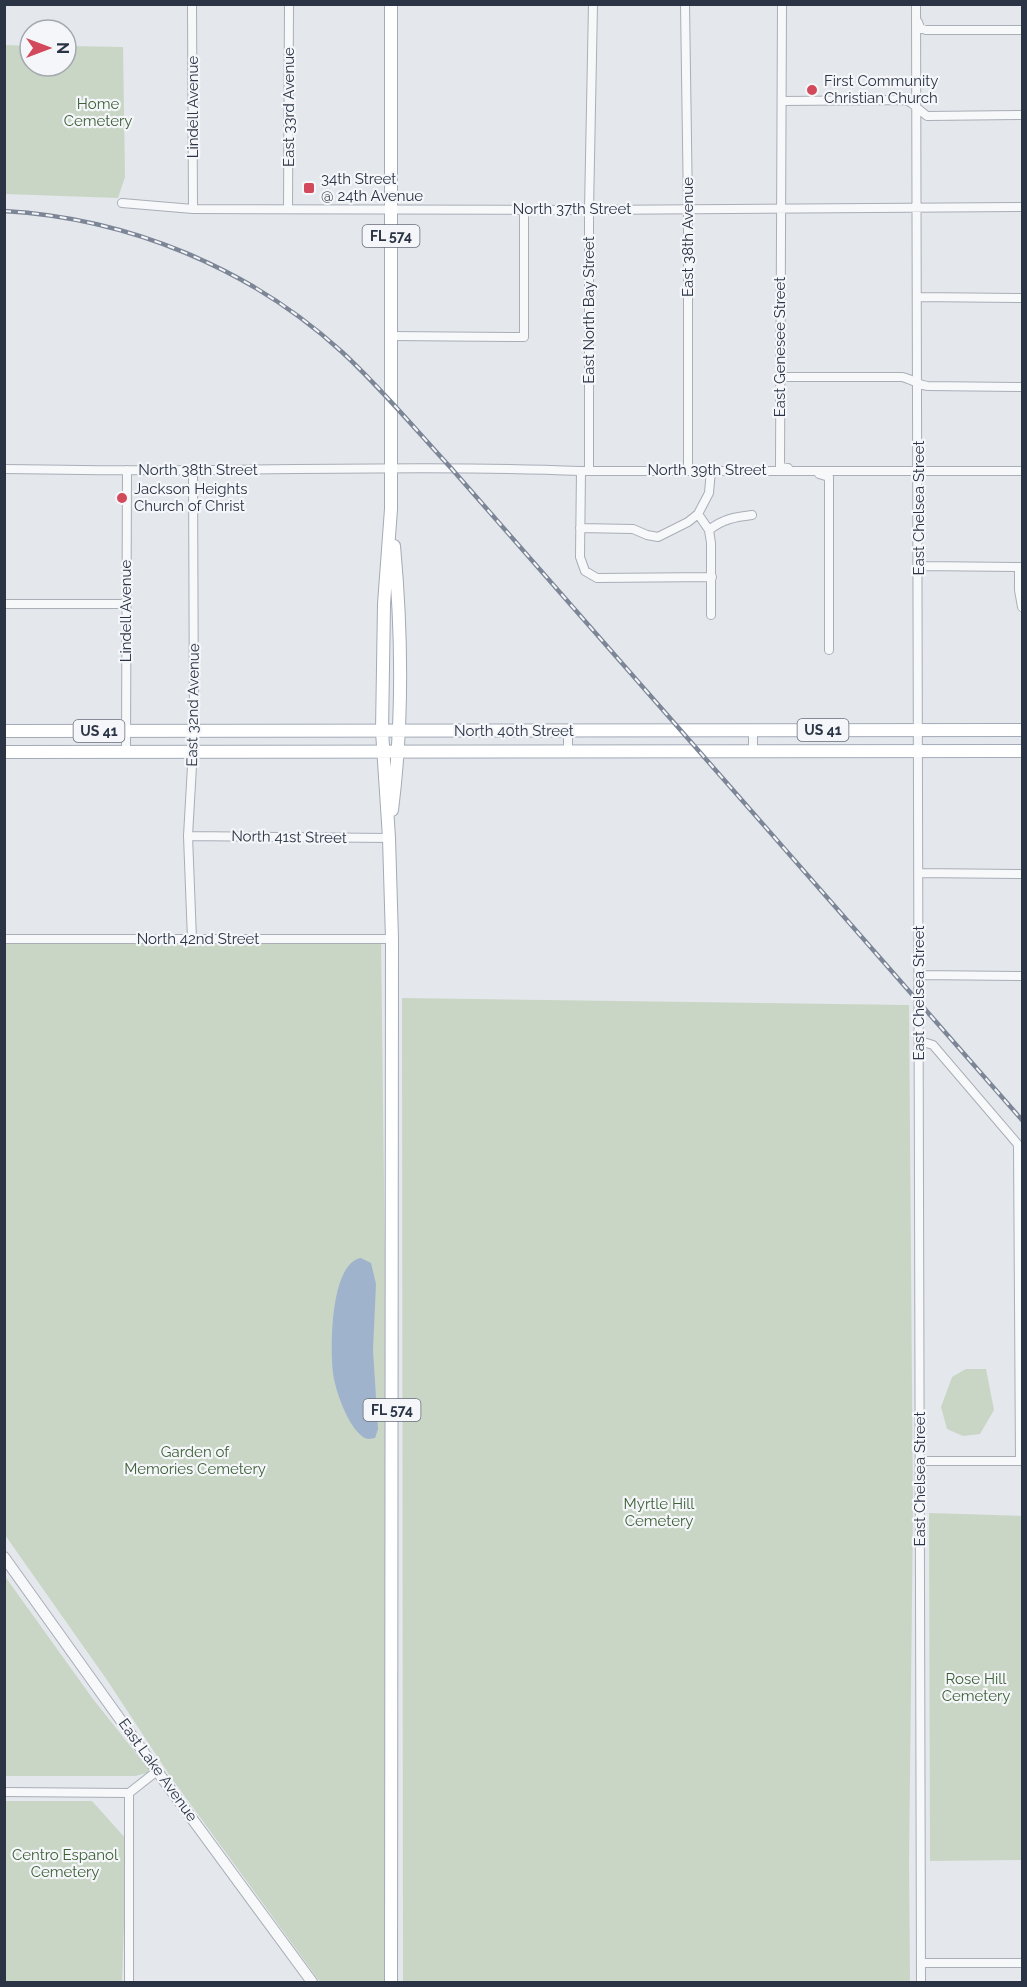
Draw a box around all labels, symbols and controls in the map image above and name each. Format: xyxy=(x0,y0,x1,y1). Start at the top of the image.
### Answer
north arrow xyxy=(18,18,78,78)
text: N xyxy=(53,42,72,54)
street label: East 33rd Avenue xyxy=(280,47,298,167)
street label: Lindell Avenue xyxy=(184,56,202,158)
place label: First Community Christian Church xyxy=(824,72,938,107)
marker: First Community Christian Church xyxy=(805,83,819,97)
park label: Home Cemetery xyxy=(64,95,132,130)
place label: 34th Street @ 24th Avenue xyxy=(321,170,423,205)
street label: East 38th Avenue xyxy=(679,177,697,297)
marker: 34th Street @ 24th Avenue xyxy=(302,181,316,195)
street label: North 37th Street xyxy=(513,200,631,218)
road number: FL 574 xyxy=(362,225,420,247)
street label: East North Bay Street xyxy=(580,236,598,384)
street label: East Genesee Street xyxy=(771,277,789,417)
street label: East Chelsea Street xyxy=(910,441,928,575)
street label: North 38th Street xyxy=(138,461,258,479)
street label: North 39th Street xyxy=(647,461,767,479)
place label: Jackson Heights Church of Christ xyxy=(134,480,247,515)
marker: Jackson Heights Church of Christ xyxy=(115,491,129,505)
street label: Lindell Avenue xyxy=(117,560,135,662)
street label: East 32nd Avenue xyxy=(183,643,203,767)
road number: US 41 xyxy=(798,719,848,741)
road number: US 41 xyxy=(74,720,124,742)
street label: North 40th Street xyxy=(454,722,574,740)
street label: North 41st Street xyxy=(231,827,347,847)
street label: East Chelsea Street xyxy=(910,926,928,1060)
street label: North 42nd Street xyxy=(137,930,259,948)
road number: FL 574 xyxy=(364,1399,420,1421)
street label: East Chelsea Street xyxy=(911,1412,929,1546)
park label: Garden of Memories Cemetery xyxy=(124,1443,266,1478)
park label: Myrtle Hill Cemetery xyxy=(624,1495,695,1530)
park label: Rose Hill Cemetery xyxy=(942,1670,1010,1705)
street label: East Lake Avenue xyxy=(115,1715,201,1825)
park label: Centro Espanol Cemetery xyxy=(12,1846,119,1881)

